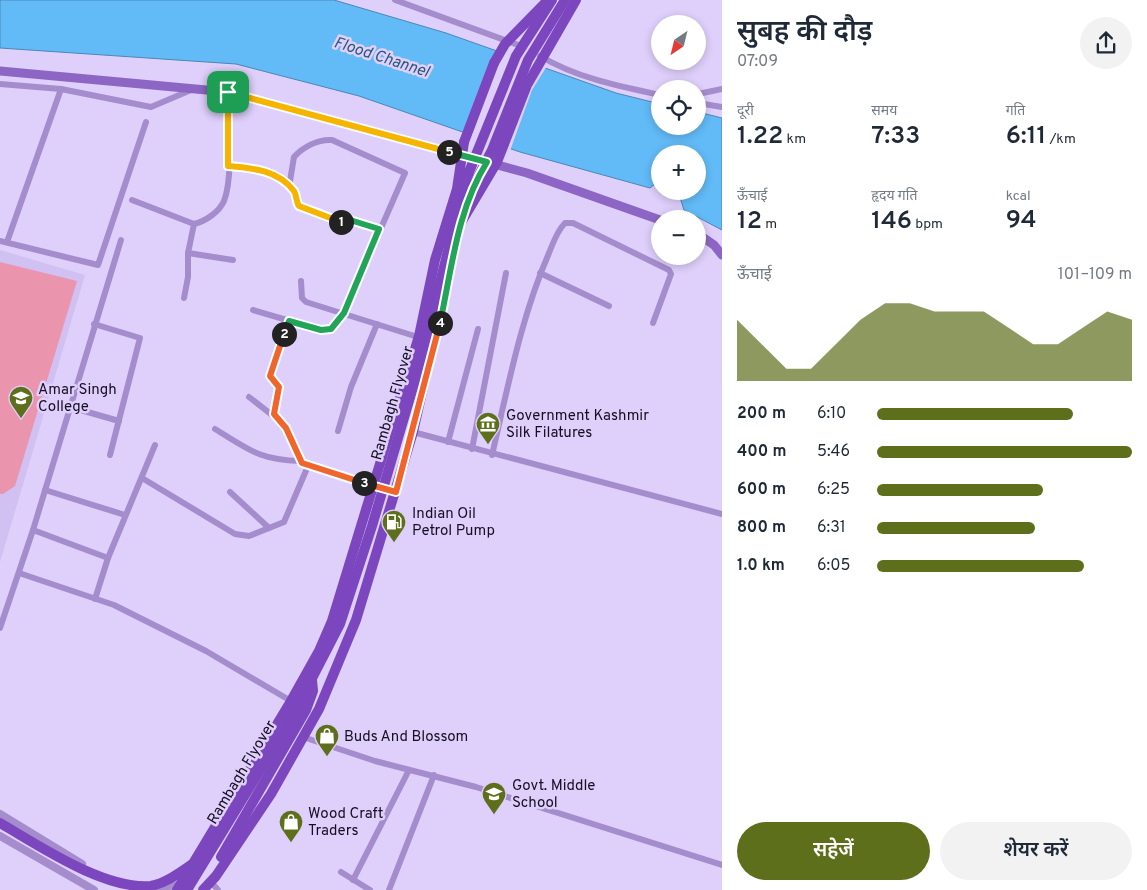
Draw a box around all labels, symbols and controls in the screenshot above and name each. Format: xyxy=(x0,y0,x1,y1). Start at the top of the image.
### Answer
north arrow xyxy=(651,15,706,70)
map controls xyxy=(651,15,706,265)
text: सुबह की दौड़ xyxy=(737,15,872,51)
button: share xyxy=(1080,17,1132,69)
water label: Flood Channel xyxy=(331,33,432,83)
text: 07:09 xyxy=(737,52,778,72)
pin xyxy=(207,71,249,113)
icon: arrive xyxy=(214,78,242,106)
button: locate xyxy=(651,80,706,135)
text: दूरी xyxy=(737,103,754,120)
text: समय xyxy=(871,103,897,120)
text: गति xyxy=(1006,103,1025,120)
text: 1.22 xyxy=(737,121,783,153)
text: 7:33 xyxy=(871,121,920,153)
text: 6:11 xyxy=(1006,121,1046,153)
text: km xyxy=(783,131,806,148)
text: /km xyxy=(1046,131,1076,148)
pin: 5 xyxy=(436,140,462,164)
text: 5 xyxy=(445,144,454,161)
button: + xyxy=(651,145,706,200)
text: ऊँचाई xyxy=(737,188,767,205)
text: हृदय गति xyxy=(871,188,917,205)
text: kcal xyxy=(1006,188,1031,205)
text: 94 xyxy=(1006,205,1037,237)
text: 12 xyxy=(737,206,762,238)
text: 146 xyxy=(871,206,912,238)
pin: 1 xyxy=(328,210,354,234)
button: − xyxy=(651,210,706,265)
text: 1 xyxy=(339,214,344,231)
text: m xyxy=(762,216,777,233)
text: bpm xyxy=(912,216,943,233)
text: ऊँचाई xyxy=(737,265,772,285)
text: 101–109 m xyxy=(1058,265,1132,285)
pin: 4 xyxy=(428,310,452,336)
text: 4 xyxy=(436,315,445,332)
pin: 2 xyxy=(272,322,296,346)
text: 2 xyxy=(280,326,289,343)
street label: Rambagh Flyover xyxy=(368,344,419,463)
place label: Amar Singh College xyxy=(38,381,117,417)
school or university icon: Amar Singh College xyxy=(8,385,34,419)
text: 200 m xyxy=(737,404,786,424)
text: 6:10 xyxy=(817,404,846,424)
place label: Government Kashmir Silk Filatures xyxy=(506,407,649,443)
museum icon: Government Kashmir Silk Filatures xyxy=(475,411,501,445)
text: 400 m xyxy=(737,442,786,462)
text: 5:46 xyxy=(817,442,850,462)
pin: 3 xyxy=(352,470,376,496)
text: 3 xyxy=(360,475,369,492)
text: 600 m xyxy=(737,480,786,500)
text: 6:25 xyxy=(817,480,850,500)
place label: Indian Oil Petrol Pump xyxy=(412,505,495,541)
fuel station icon: Indian Oil Petrol Pump xyxy=(381,509,407,543)
text: 800 m xyxy=(737,518,786,538)
text: 6:31 xyxy=(817,518,846,538)
text: 1.0 km xyxy=(737,556,785,576)
text: 6:05 xyxy=(817,556,850,576)
street label: Rambagh Flyover xyxy=(204,717,281,828)
shop icon: Buds And Blossom xyxy=(314,723,340,757)
place label: Buds And Blossom xyxy=(344,728,468,747)
place label: Govt. Middle School xyxy=(512,777,595,813)
school or university icon: Govt. Middle School xyxy=(481,781,507,815)
place label: Wood Craft Traders xyxy=(308,805,383,841)
shop icon: Wood Craft Traders xyxy=(278,809,304,843)
button: सहेजें xyxy=(737,822,930,880)
button: शेयर करें xyxy=(940,822,1132,880)

